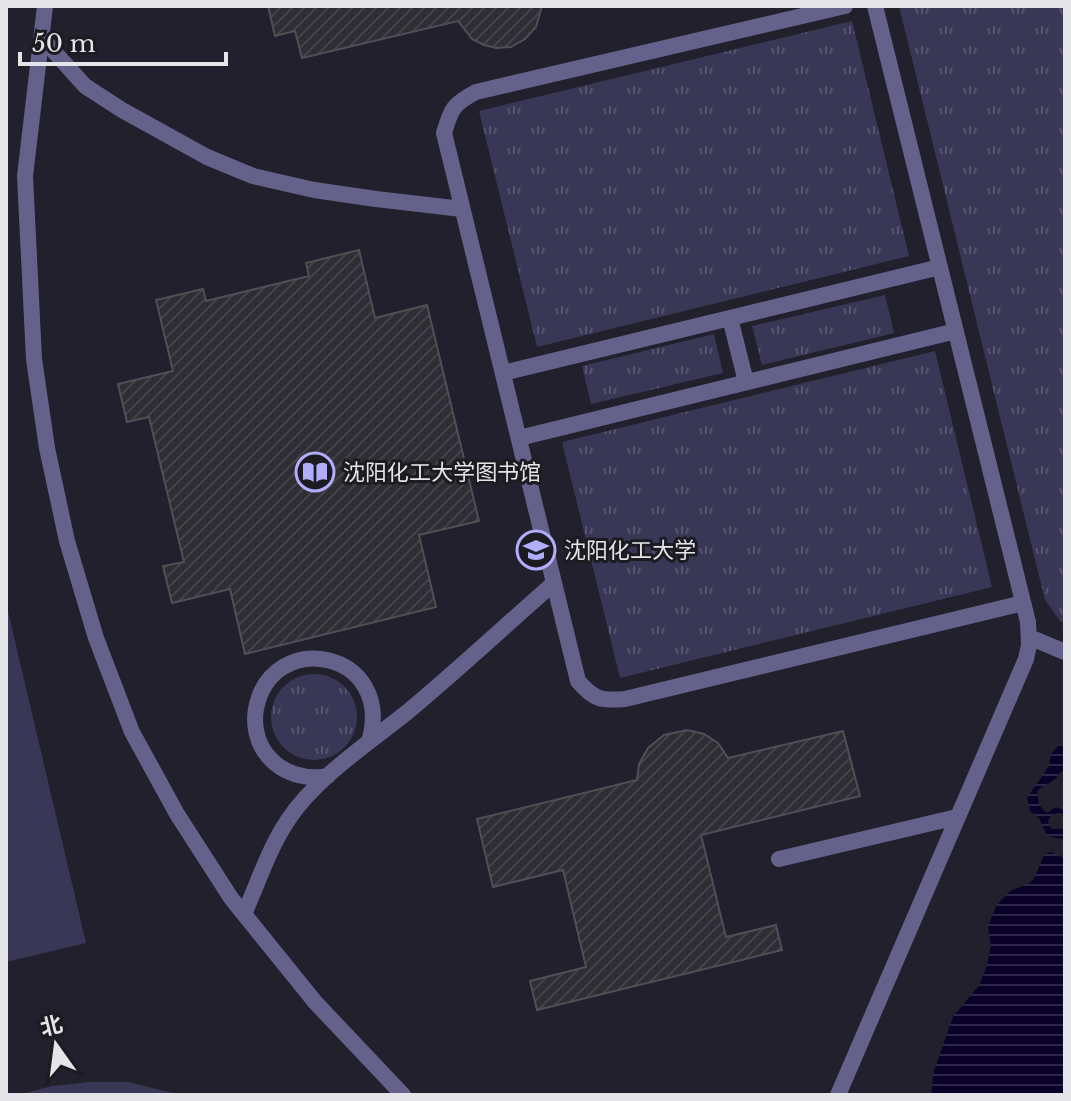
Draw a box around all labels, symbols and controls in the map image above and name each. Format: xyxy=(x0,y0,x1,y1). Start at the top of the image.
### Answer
scale bar xyxy=(20,16,226,66)
text: 50 m xyxy=(32,29,96,58)
library icon: 沈阳化工大学图书馆 xyxy=(294,451,336,493)
place label: 沈阳化工大学图书馆 xyxy=(343,459,541,486)
school or university icon: 沈阳化工大学 xyxy=(515,529,557,571)
place label: 沈阳化工大学 xyxy=(564,537,696,564)
north arrow xyxy=(16,1005,96,1085)
text: 北 xyxy=(37,1010,65,1042)

